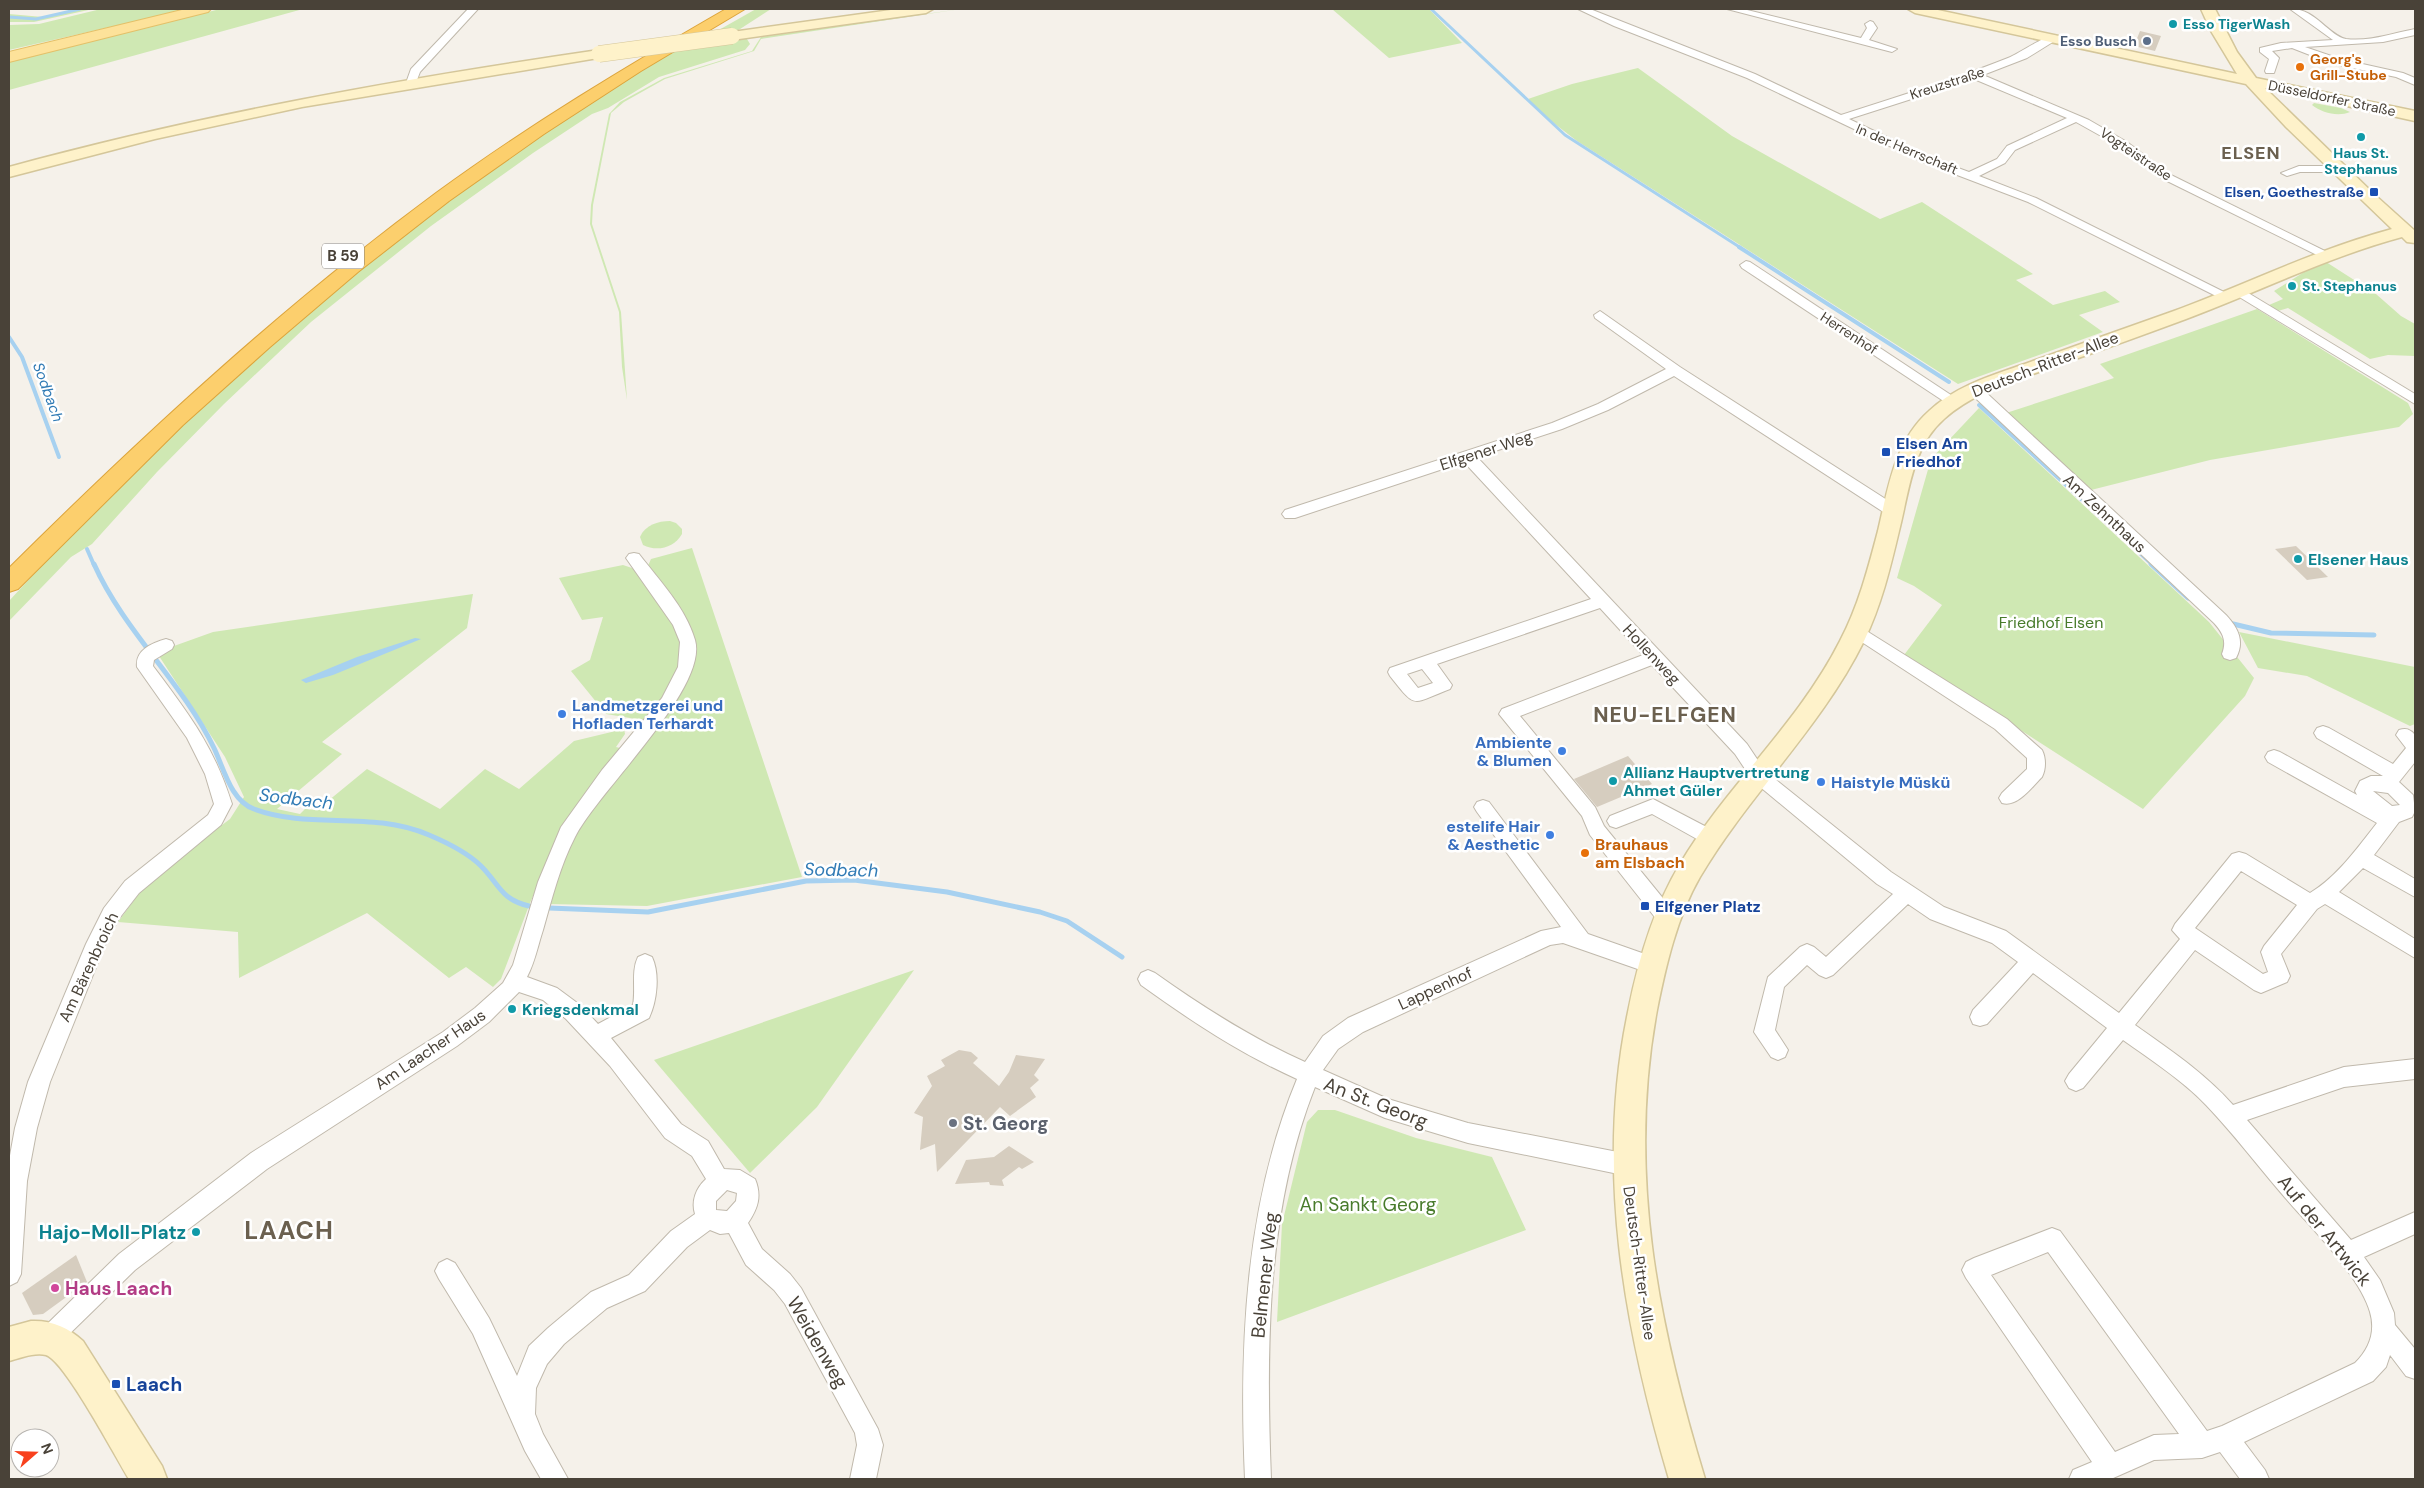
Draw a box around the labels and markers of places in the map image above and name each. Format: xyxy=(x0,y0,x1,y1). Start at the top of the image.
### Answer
place label: Esso TigerWash xyxy=(2183,15,2290,33)
marker: Esso TigerWash xyxy=(2167,18,2179,30)
place label: Esso Busch xyxy=(2060,32,2137,50)
marker: Esso Busch xyxy=(2141,35,2153,47)
place label: Georg's Grill-Stube xyxy=(2310,50,2387,84)
marker: Georg's Grill-Stube xyxy=(2294,61,2306,73)
marker: Haus St. Stephanus xyxy=(2355,131,2367,143)
place label: Haus St. Stephanus xyxy=(2324,144,2398,178)
place label: Elsen, Goethestraße xyxy=(2224,183,2364,201)
marker: Elsen, Goethestraße xyxy=(2368,186,2380,198)
place label: St. Stephanus xyxy=(2302,277,2397,295)
marker: St. Stephanus xyxy=(2286,280,2298,292)
place label: Elsen Am Friedhof xyxy=(1896,433,1968,472)
marker: Elsen Am Friedhof xyxy=(1880,446,1892,458)
place label: Elsener Haus xyxy=(2308,549,2409,570)
marker: Elsener Haus xyxy=(2292,553,2304,565)
place label: Landmetzgerei und Hofladen Terhardt xyxy=(572,695,723,734)
marker: Landmetzgerei und Hofladen Terhardt xyxy=(556,708,568,720)
place label: Ambiente & Blumen xyxy=(1475,732,1552,771)
marker: Ambiente & Blumen xyxy=(1556,745,1568,757)
place label: Allianz Hauptvertretung Ahmet Güler xyxy=(1623,762,1810,801)
place label: Haistyle Müskü xyxy=(1831,772,1950,793)
marker: Allianz Hauptvertretung Ahmet Güler xyxy=(1607,775,1619,787)
marker: Haistyle Müskü xyxy=(1815,776,1827,788)
place label: estelife Hair & Aesthetic xyxy=(1446,816,1540,855)
marker: estelife Hair & Aesthetic xyxy=(1544,829,1556,841)
place label: Brauhaus am Elsbach xyxy=(1595,834,1685,873)
marker: Brauhaus am Elsbach xyxy=(1579,847,1591,859)
place label: Elfgener Platz xyxy=(1655,896,1761,917)
marker: Elfgener Platz xyxy=(1639,900,1651,912)
place label: Kriegsdenkmal xyxy=(522,999,639,1020)
marker: Kriegsdenkmal xyxy=(506,1003,518,1015)
place label: St. Georg xyxy=(963,1111,1049,1136)
marker: St. Georg xyxy=(947,1117,959,1129)
place label: Hajo-Moll-Platz xyxy=(39,1220,186,1245)
marker: Hajo-Moll-Platz xyxy=(190,1226,202,1238)
place label: Haus Laach xyxy=(65,1276,172,1301)
marker: Haus Laach xyxy=(49,1282,61,1294)
place label: Laach xyxy=(126,1372,182,1397)
marker: Laach xyxy=(110,1378,122,1390)

